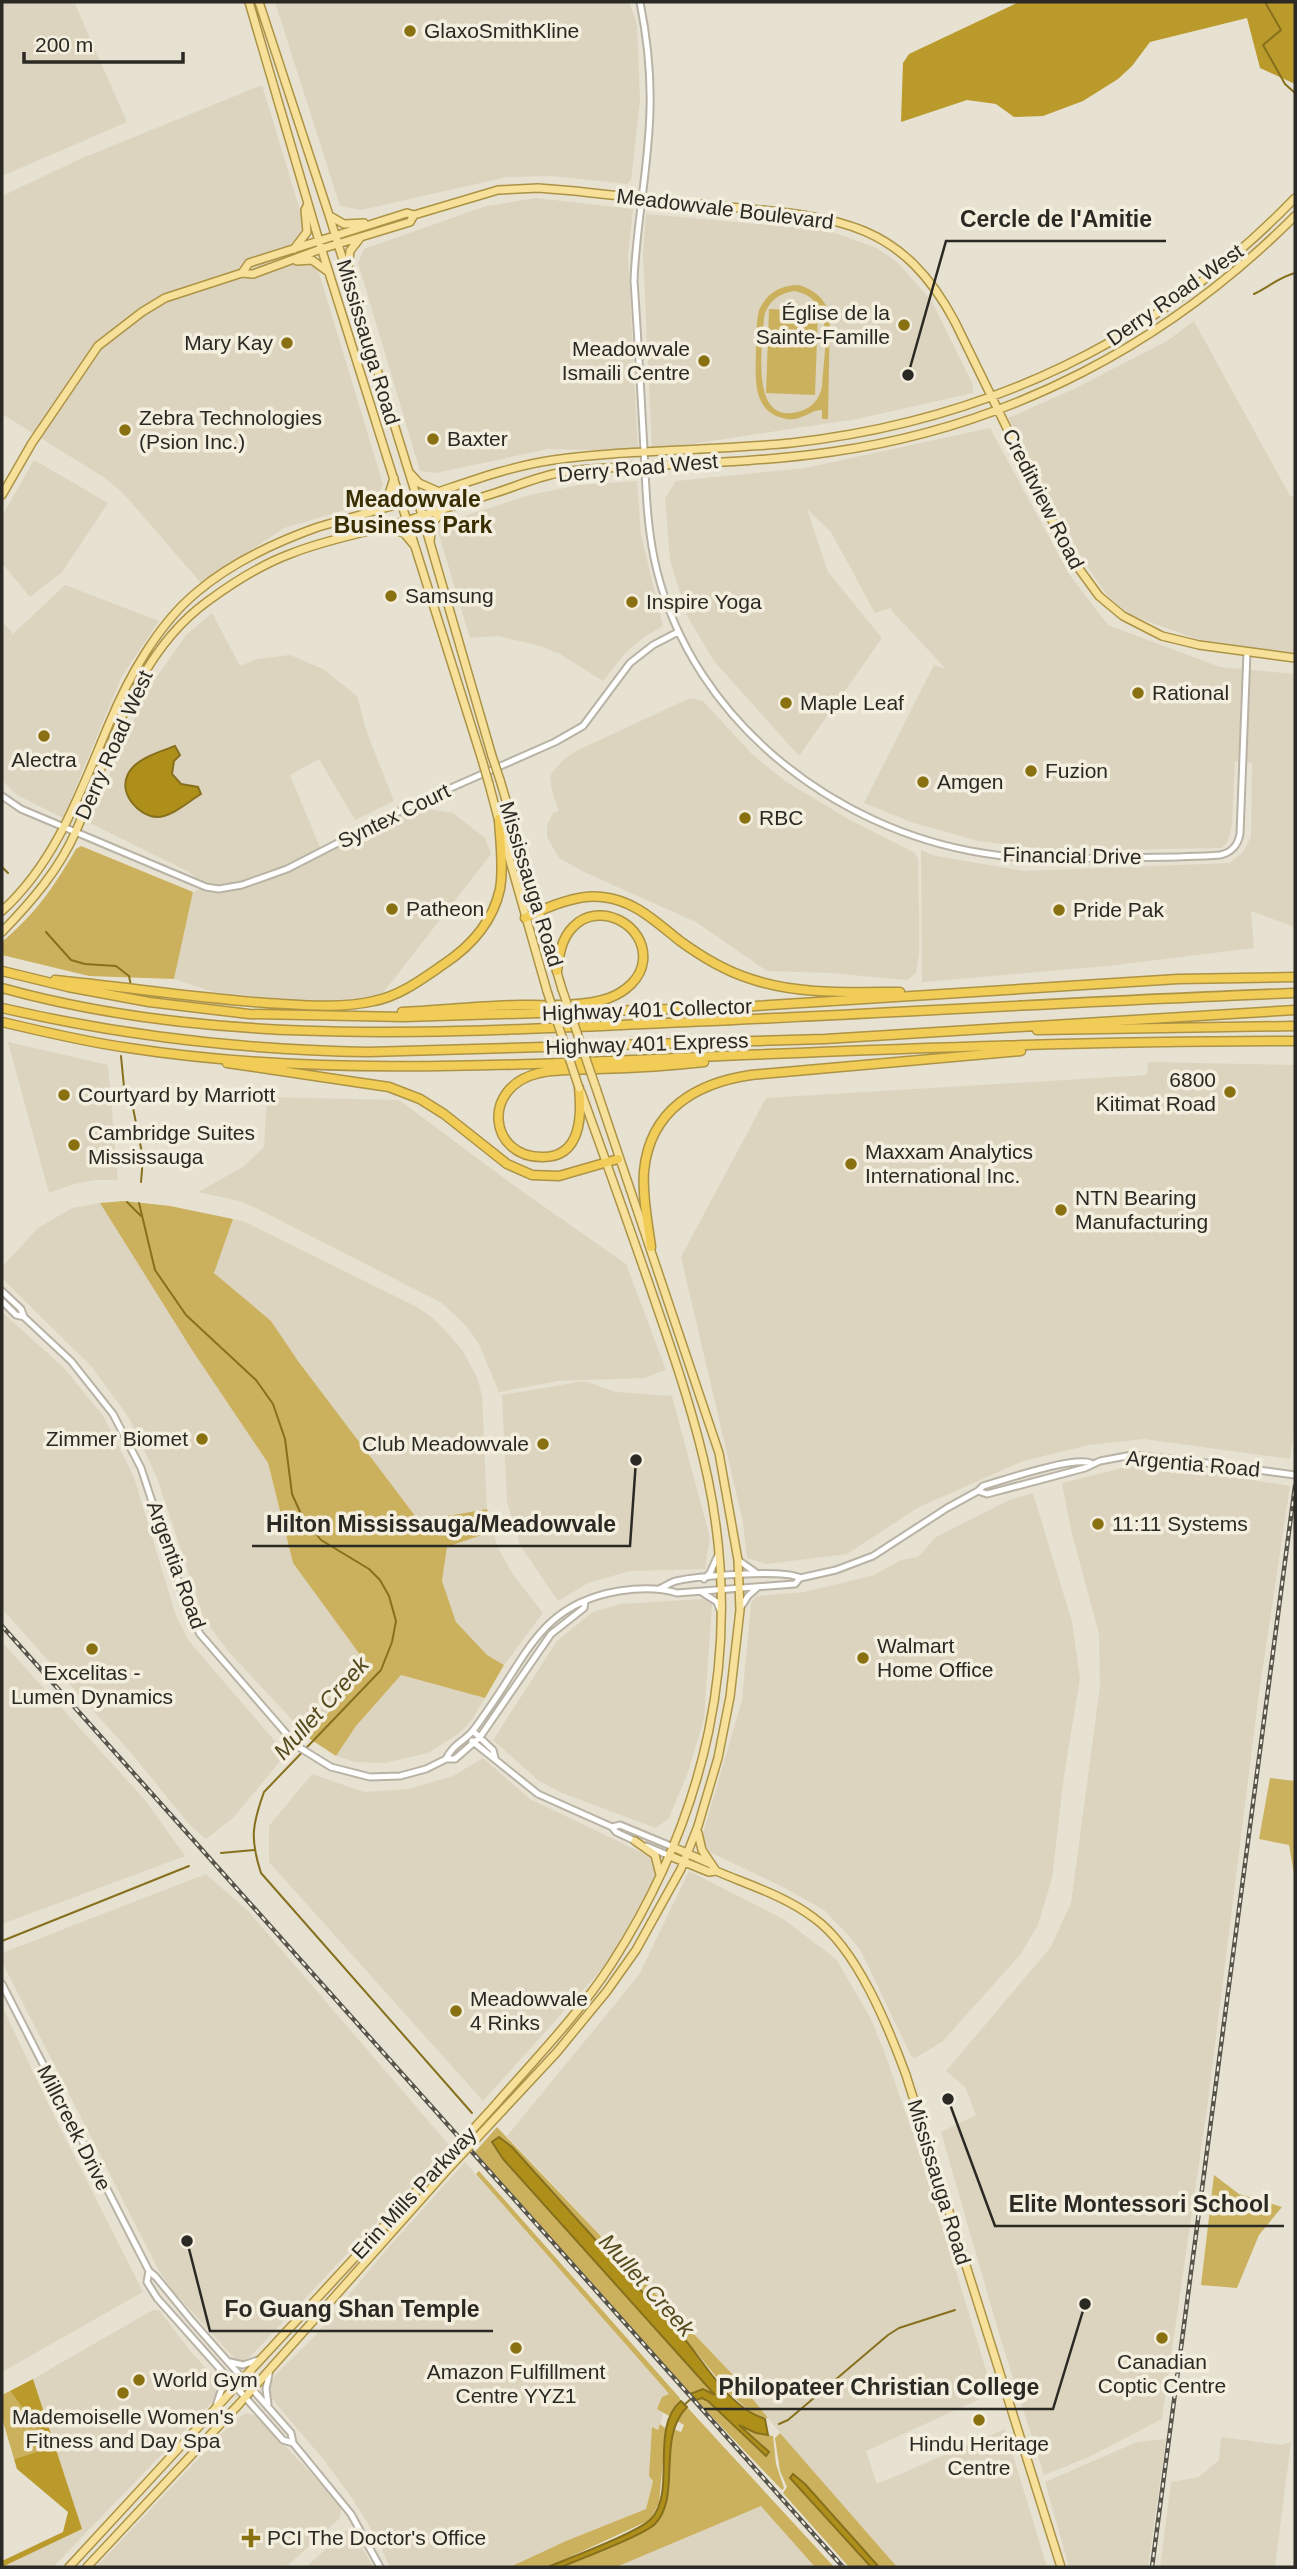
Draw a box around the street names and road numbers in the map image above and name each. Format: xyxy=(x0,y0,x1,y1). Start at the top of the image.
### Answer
street label: Meadowvale Boulevard xyxy=(615,184,835,233)
street label: Derry Road West xyxy=(1102,239,1247,350)
street label: Mississauga Road xyxy=(332,256,405,427)
street label: Creditview Road xyxy=(998,425,1089,573)
street label: Derry Road West xyxy=(557,449,719,486)
street label: Derry Road West xyxy=(70,667,157,823)
street label: Syntex Court xyxy=(334,779,454,852)
street label: Mississauga Road xyxy=(495,798,568,969)
street label: Financial Drive xyxy=(1002,843,1142,868)
street label: Highway 401 Collector xyxy=(542,994,752,1025)
street label: Highway 401 Express xyxy=(545,1028,749,1059)
street label: Argentia Road xyxy=(1125,1446,1261,1481)
street label: Argentia Road xyxy=(143,1498,210,1632)
street label: Millcreek Drive xyxy=(33,2061,116,2194)
street label: Mississauga Road xyxy=(903,2096,976,2267)
street label: Erin Mills Parkway xyxy=(347,2122,481,2263)

